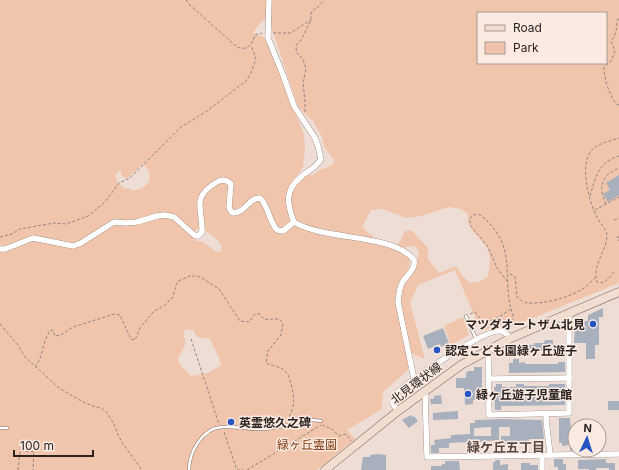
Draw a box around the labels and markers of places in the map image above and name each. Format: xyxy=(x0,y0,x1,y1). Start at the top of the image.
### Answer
place label: マツダオートザム北見 xyxy=(465,317,585,332)
marker: マツダオートザム北見 xyxy=(588,319,598,329)
place label: 認定こども園緑ヶ丘遊子 xyxy=(445,343,577,358)
marker: 認定こども園緑ヶ丘遊子 xyxy=(432,345,442,355)
place label: 緑ヶ丘遊子児童館 xyxy=(476,387,572,402)
marker: 緑ヶ丘遊子児童館 xyxy=(463,389,473,399)
place label: 英霊悠久之碑 xyxy=(239,415,311,430)
marker: 英霊悠久之碑 xyxy=(226,417,236,427)

